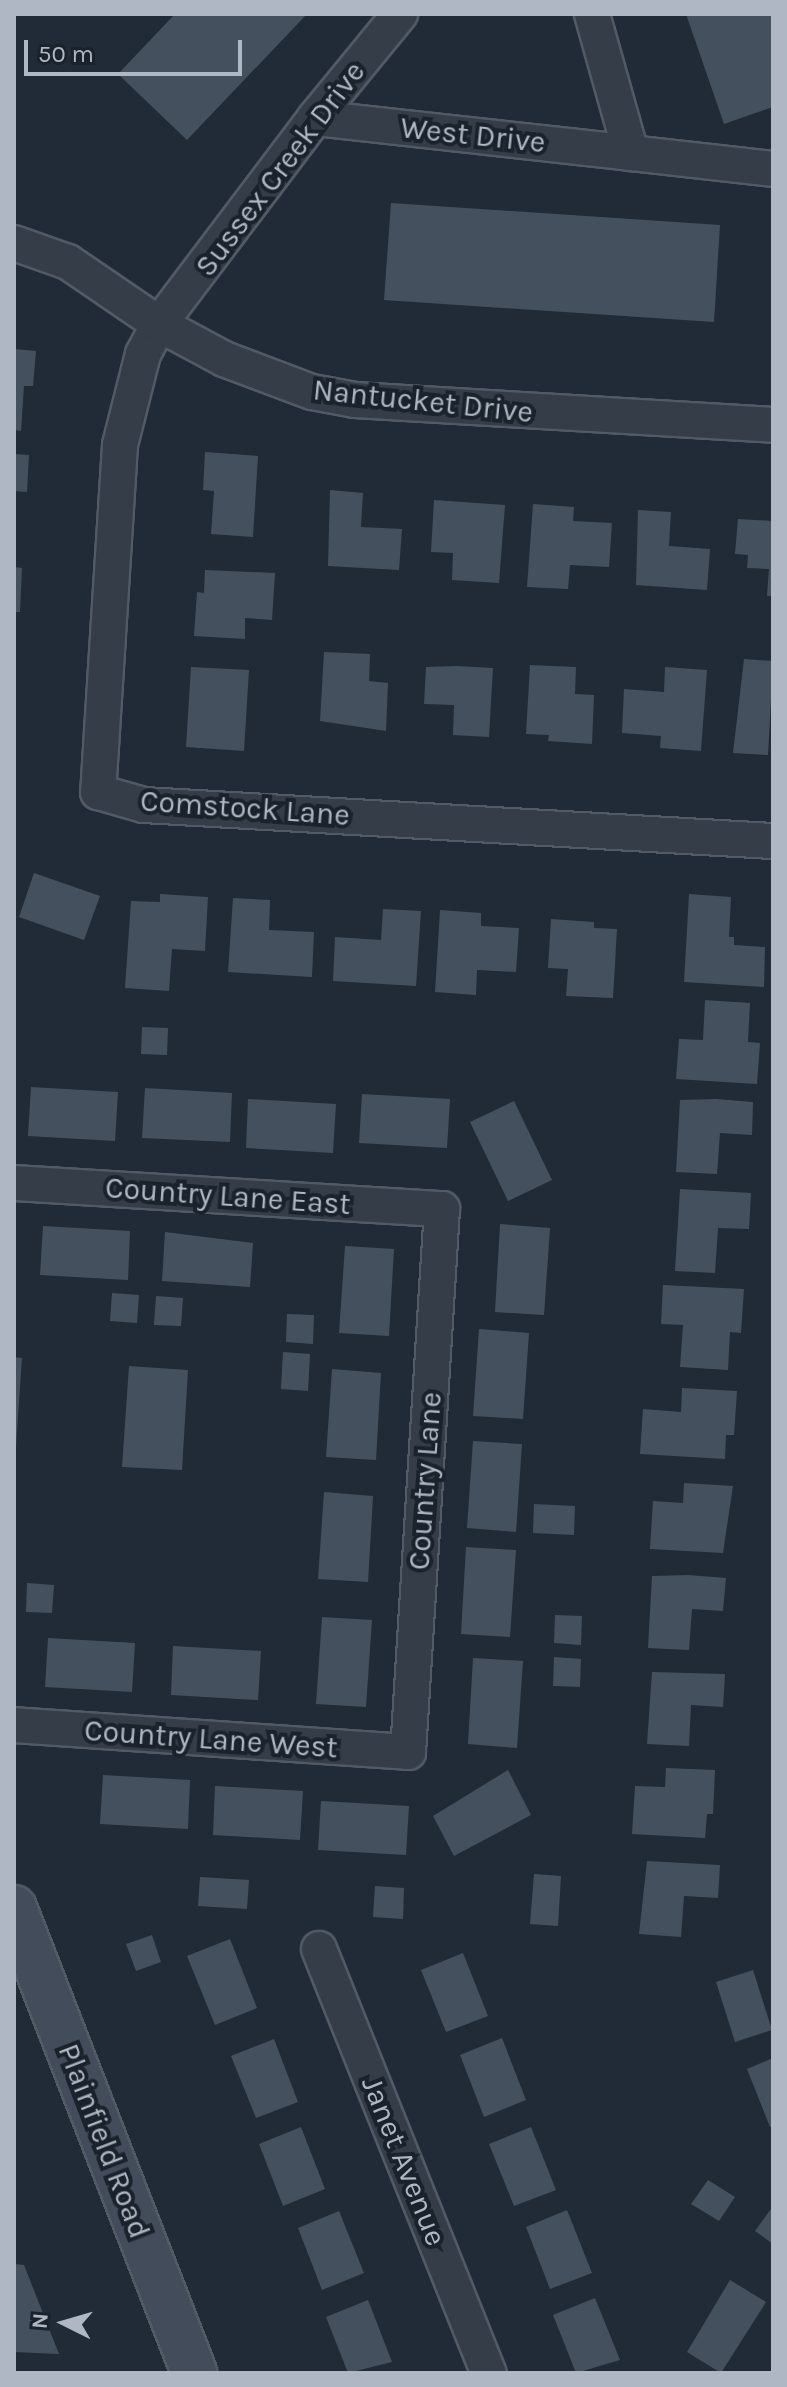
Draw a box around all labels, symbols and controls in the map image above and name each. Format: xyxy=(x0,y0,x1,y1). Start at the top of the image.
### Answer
scale bar xyxy=(28,24,246,74)
text: 50 m xyxy=(38,40,94,68)
street label: Sussex Creek Drive xyxy=(187,54,373,284)
street label: West Drive xyxy=(399,109,547,161)
street label: Nantucket Drive xyxy=(311,372,535,430)
street label: Comstock Lane xyxy=(139,783,351,833)
street label: Country Lane East xyxy=(104,1169,352,1223)
street label: Country Lane xyxy=(401,1391,449,1571)
street label: Country Lane West xyxy=(83,1712,339,1766)
street label: Plainfield Road xyxy=(50,2039,158,2243)
street label: Janet Avenue xyxy=(354,2071,454,2251)
north arrow xyxy=(24,2283,104,2363)
text: N xyxy=(26,2312,54,2330)

